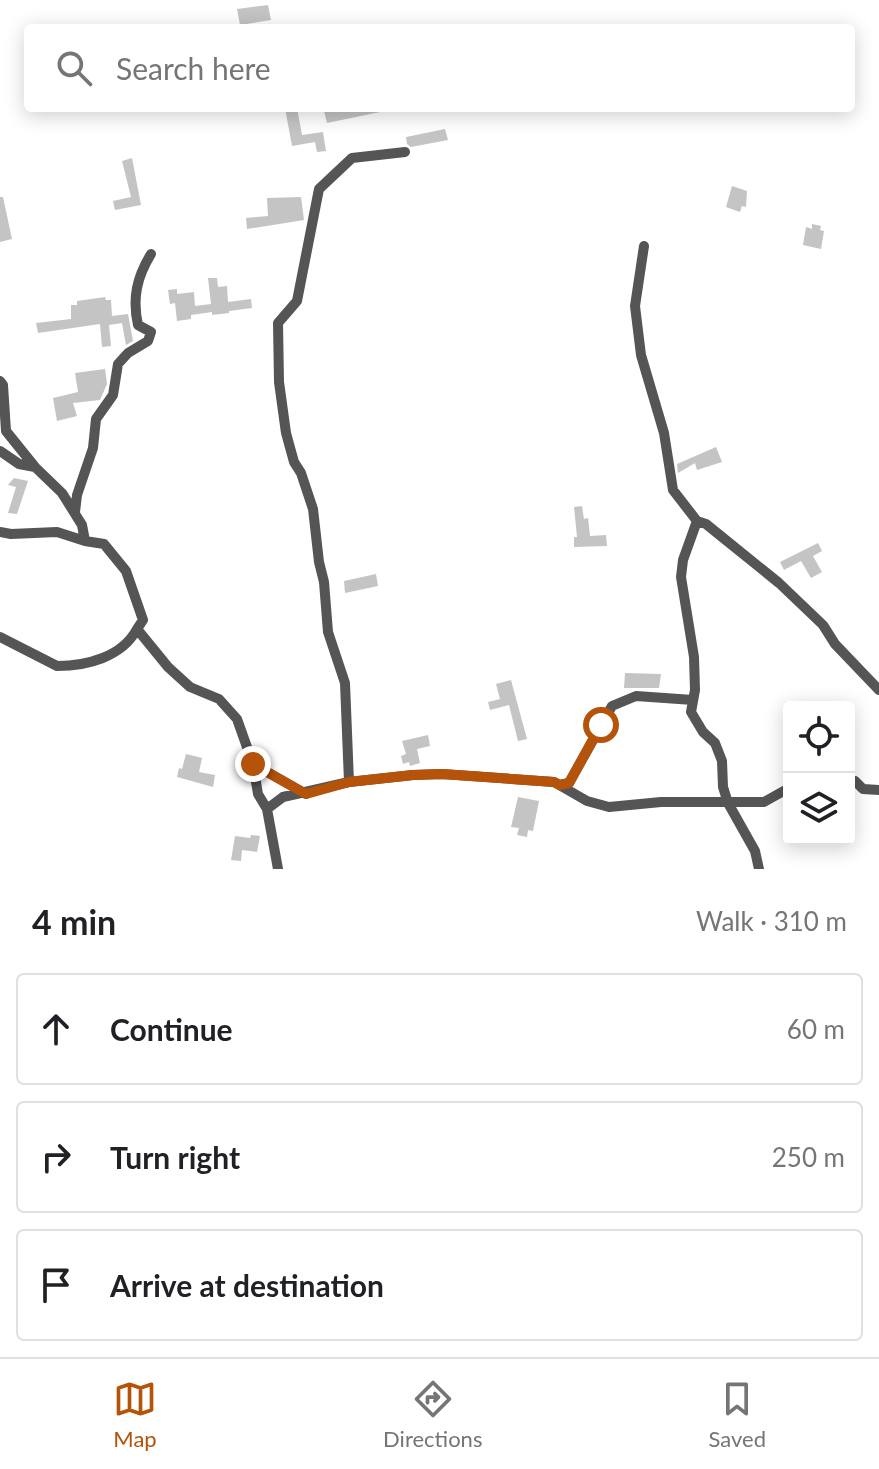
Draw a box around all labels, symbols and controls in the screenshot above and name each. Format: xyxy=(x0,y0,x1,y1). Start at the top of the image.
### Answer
search box xyxy=(24,24,855,112)
icon: search xyxy=(52,46,96,90)
text: Search here xyxy=(116,50,271,86)
map controls xyxy=(783,701,855,845)
button: locate xyxy=(783,701,855,773)
route start xyxy=(583,707,619,743)
route end xyxy=(235,746,271,782)
button: layers xyxy=(783,773,855,845)
text: 4 min xyxy=(32,901,116,942)
text: Walk · 310 m xyxy=(696,905,847,937)
icon: ahead xyxy=(34,1007,78,1051)
text: Continue xyxy=(110,1011,233,1047)
text: 60 m xyxy=(787,1013,845,1045)
icon: right xyxy=(34,1135,78,1179)
text: Turn right xyxy=(110,1139,240,1175)
text: 250 m xyxy=(772,1141,845,1173)
icon: arrive xyxy=(34,1263,78,1307)
text: Arrive at destination xyxy=(110,1267,384,1303)
tab: Map xyxy=(113,1377,157,1452)
tab: Directions xyxy=(383,1377,482,1452)
tab: Saved xyxy=(708,1377,766,1452)

